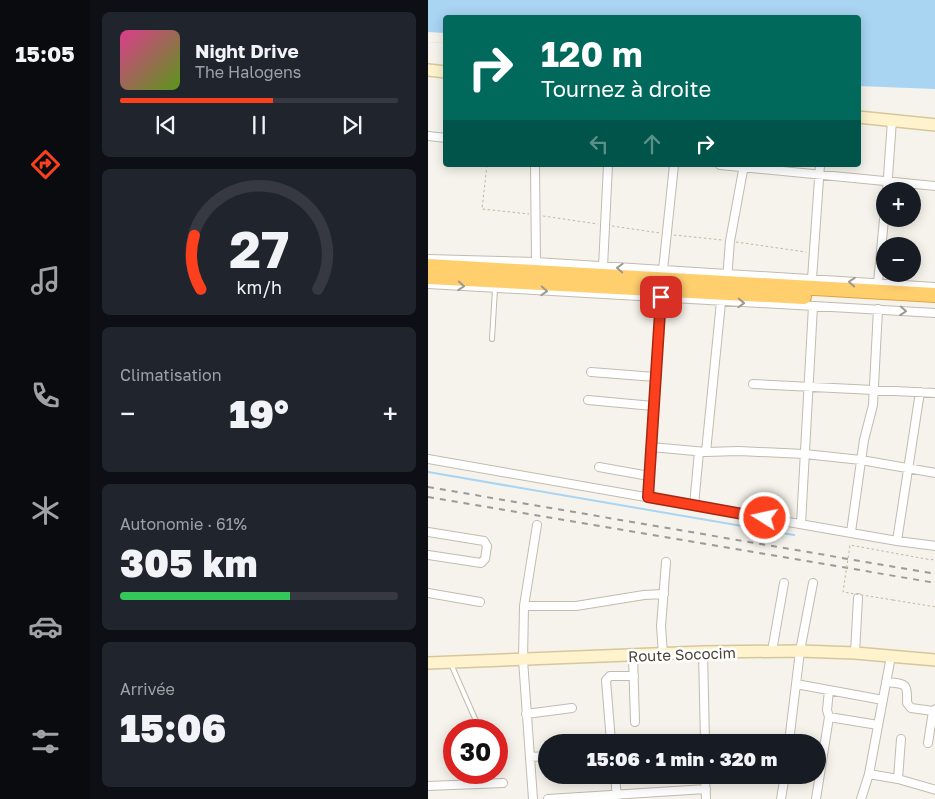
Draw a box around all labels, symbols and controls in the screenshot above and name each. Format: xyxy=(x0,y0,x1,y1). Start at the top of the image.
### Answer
text: 120 m xyxy=(541,33,643,75)
icon: right xyxy=(458,35,523,100)
text: Night Drive xyxy=(195,39,299,62)
text: 15:05 xyxy=(15,40,75,67)
text: The Halogens xyxy=(195,62,301,82)
text: Tournez à droite xyxy=(541,75,711,102)
icon: previous xyxy=(152,111,180,139)
icon: pause xyxy=(245,111,273,139)
icon: next xyxy=(338,111,366,139)
icon: left xyxy=(585,130,613,158)
icon: ahead xyxy=(638,130,666,158)
icon: right xyxy=(691,130,719,158)
icon: directions xyxy=(28,147,63,182)
map controls xyxy=(876,182,921,282)
button: + xyxy=(876,182,921,227)
text: 27 xyxy=(229,217,289,279)
button: − xyxy=(876,237,921,282)
icon: music xyxy=(28,263,63,298)
one-way arrow xyxy=(616,263,624,273)
text: km/h xyxy=(236,276,282,298)
pin xyxy=(640,276,682,318)
one-way arrow xyxy=(848,276,856,287)
one-way arrow xyxy=(458,281,466,292)
icon: arrive xyxy=(647,283,675,311)
one-way arrow xyxy=(540,286,548,297)
one-way arrow xyxy=(737,297,745,308)
one-way arrow xyxy=(899,305,907,316)
text: Climatisation xyxy=(120,365,222,385)
icon: phone xyxy=(28,378,63,413)
text: 19° xyxy=(229,391,289,436)
text: − xyxy=(120,397,135,430)
text: + xyxy=(383,397,398,430)
position arrow xyxy=(738,491,790,543)
icon: climate xyxy=(28,493,63,528)
text: Autonomie · 61% xyxy=(120,514,247,534)
text: 305 km xyxy=(120,540,258,585)
icon: car xyxy=(28,609,63,644)
street label: Route Sococim xyxy=(628,643,736,665)
text: Arrivée xyxy=(120,679,175,699)
text: 15:06 xyxy=(120,705,226,750)
speed limit sign: 30 xyxy=(443,719,508,784)
icon: filters xyxy=(28,724,63,759)
text: 15:06 · 1 min · 320 m xyxy=(587,747,777,770)

